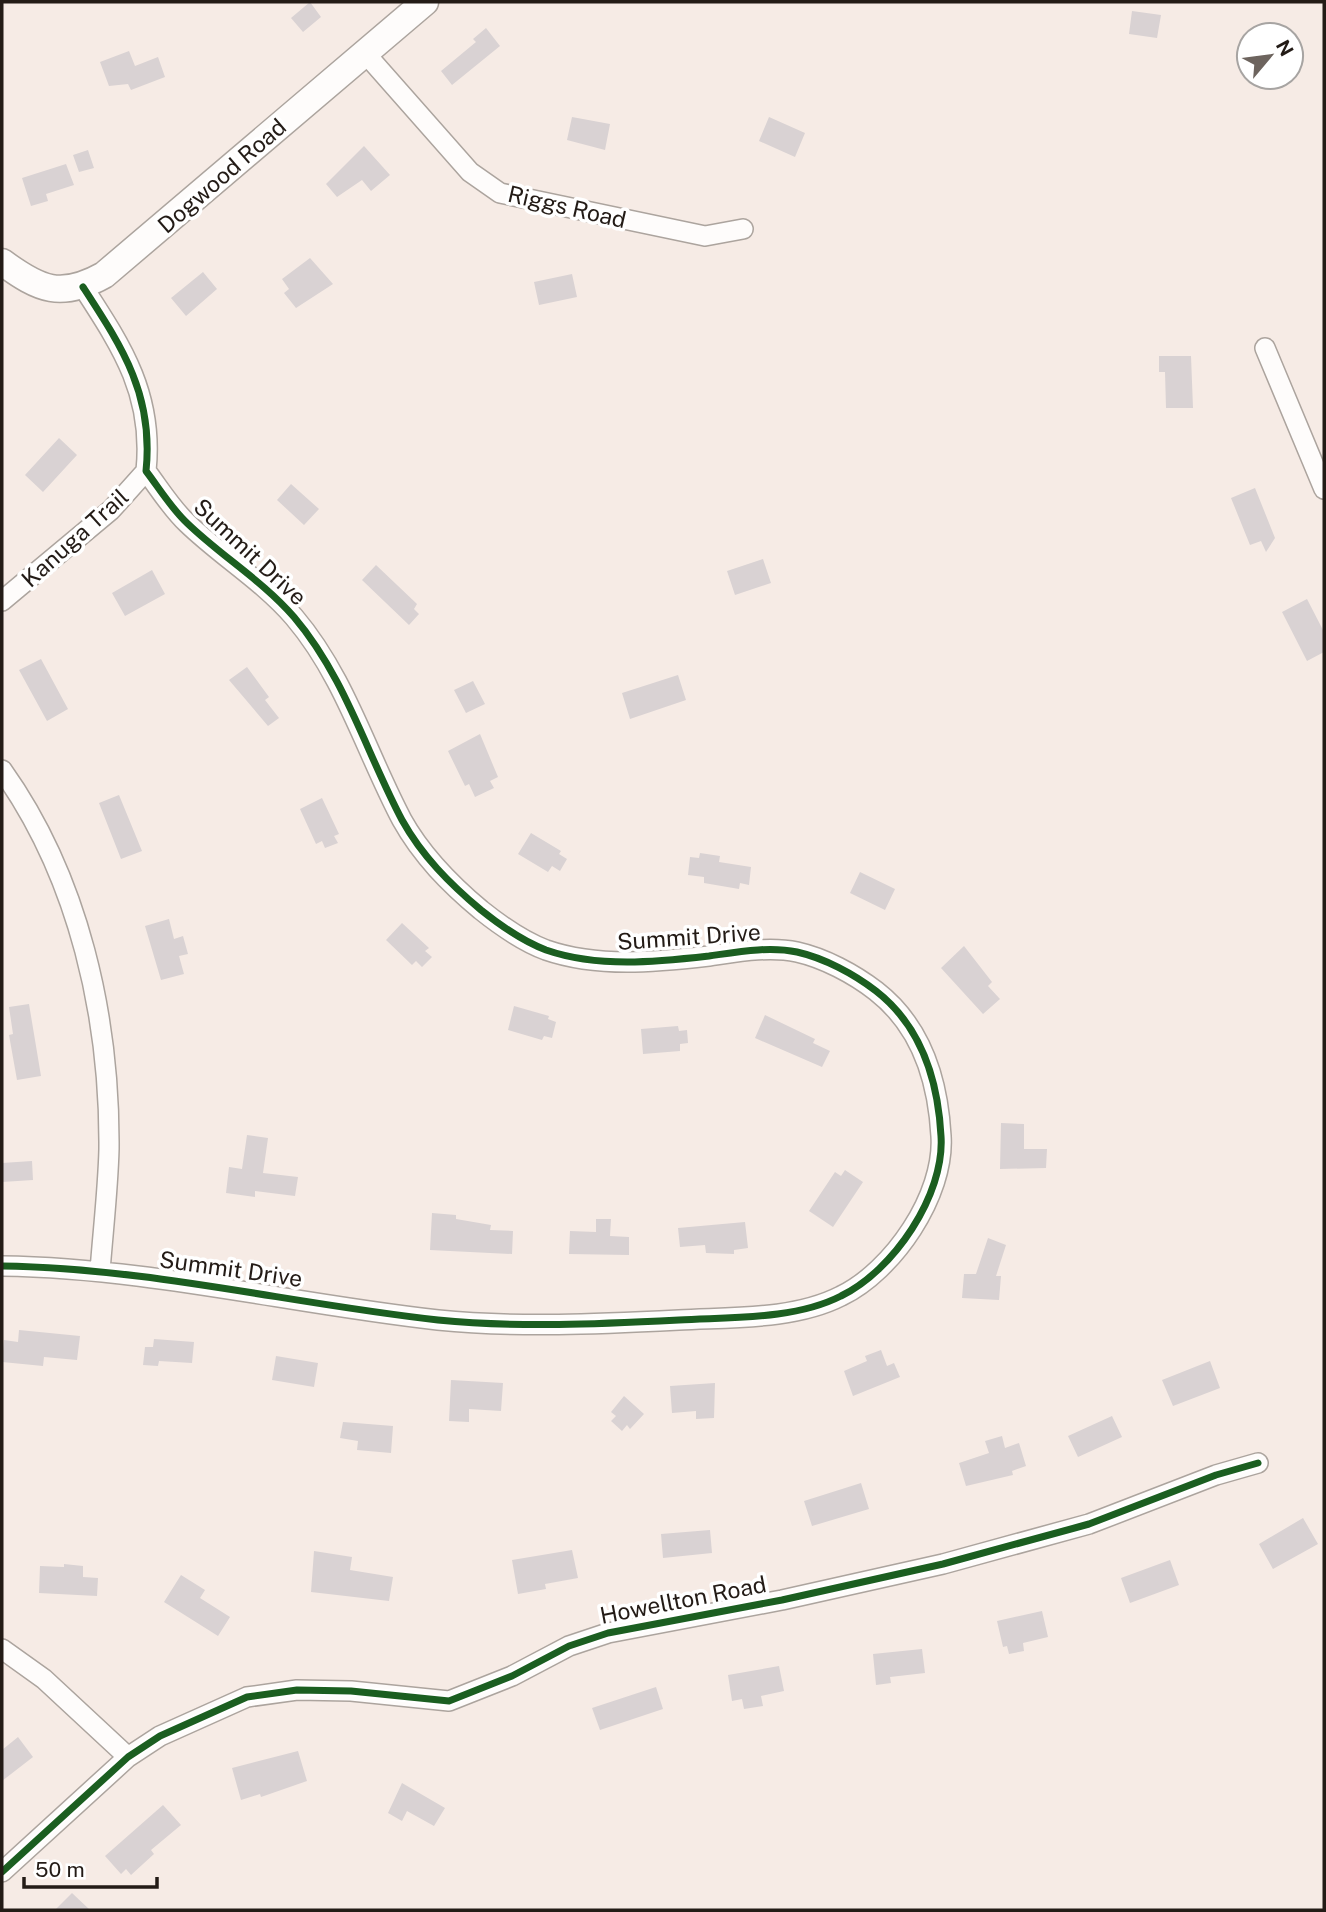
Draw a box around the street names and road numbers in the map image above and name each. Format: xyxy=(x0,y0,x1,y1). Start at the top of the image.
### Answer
street label: Dogwood Road xyxy=(152,113,291,239)
street label: Riggs Road xyxy=(505,180,629,233)
street label: Kanuga Trail xyxy=(16,483,134,593)
street label: Summit Drive xyxy=(188,493,312,611)
street label: Summit Drive xyxy=(616,918,762,955)
street label: Summit Drive xyxy=(158,1245,304,1292)
street label: Howellton Road xyxy=(598,1570,768,1629)

